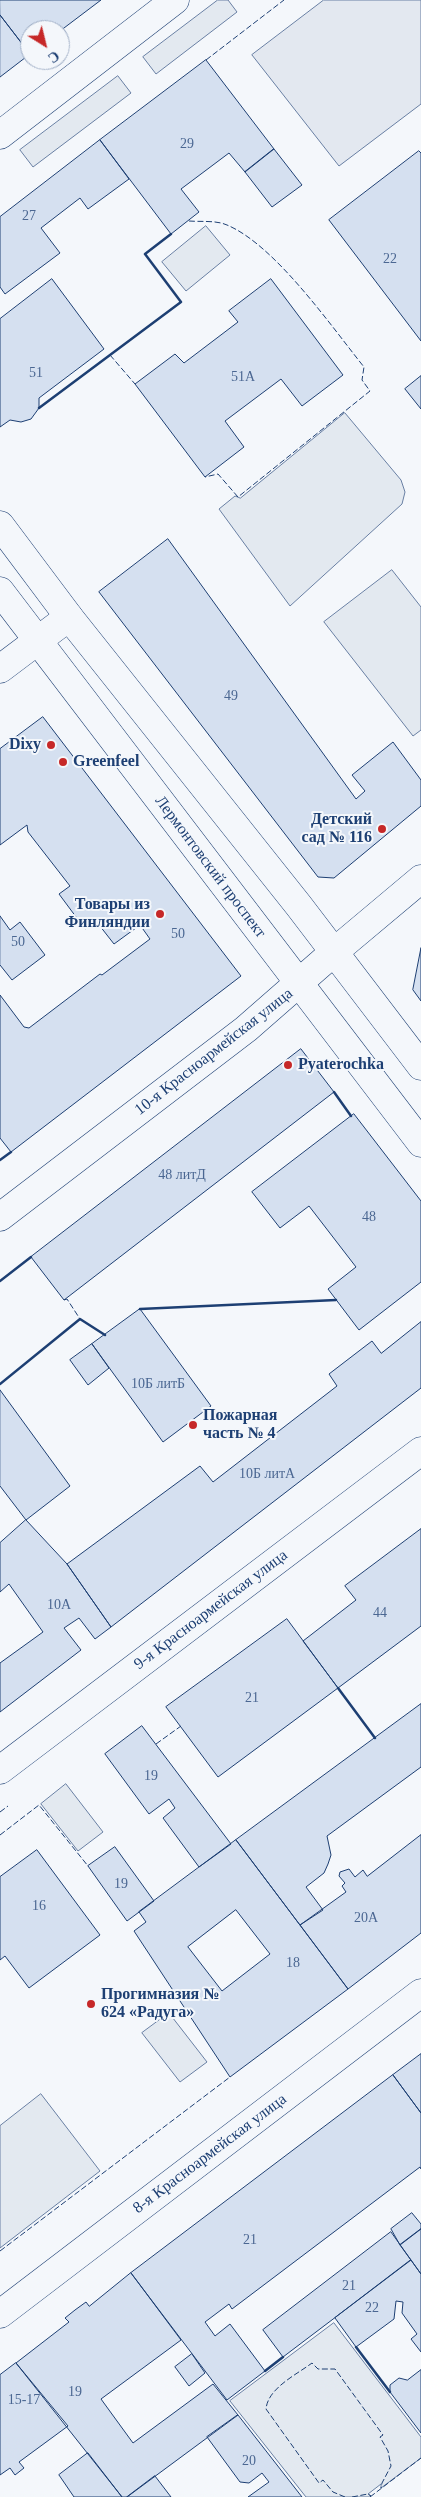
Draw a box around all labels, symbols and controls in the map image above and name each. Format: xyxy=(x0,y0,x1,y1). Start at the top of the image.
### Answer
north arrow xyxy=(20,20,70,70)
text: С xyxy=(45,48,62,66)
house number: 29 xyxy=(180,136,194,152)
house number: 27 xyxy=(22,208,36,224)
house number: 22 xyxy=(383,251,397,267)
house number: 51 xyxy=(29,365,43,381)
house number: 51А xyxy=(231,369,255,385)
house number: 49 xyxy=(224,688,238,704)
place label: Dixy xyxy=(9,735,41,755)
marker: Dixy xyxy=(45,739,57,751)
place label: Greenfeel xyxy=(73,752,139,772)
marker: Greenfeel xyxy=(57,756,69,768)
street label: Лермонтовский проспект xyxy=(150,792,270,942)
place label: Детский сад № 116 xyxy=(301,810,372,848)
marker: Детский сад № 116 xyxy=(376,823,388,835)
place label: Товары из Финляндии xyxy=(64,895,150,933)
marker: Товары из Финляндии xyxy=(154,908,166,920)
house number: 50 xyxy=(171,926,185,942)
house number: 50 xyxy=(11,934,25,950)
street label: 10-я Красноармейская улица xyxy=(131,984,297,1120)
place label: Pyaterochka xyxy=(298,1055,384,1075)
marker: Pyaterochka xyxy=(282,1059,294,1071)
house number: 48 литД xyxy=(158,1167,206,1183)
house number: 48 xyxy=(362,1209,376,1225)
house number: 10Б литБ xyxy=(131,1376,185,1392)
place label: Пожарная часть № 4 xyxy=(203,1406,277,1444)
marker: Пожарная часть № 4 xyxy=(187,1419,199,1431)
house number: 10Б литА xyxy=(239,1466,295,1482)
street label: 9-я Красноармейская улица xyxy=(130,1546,292,1674)
house number: 10А xyxy=(47,1597,71,1613)
house number: 44 xyxy=(373,1605,387,1621)
house number: 21 xyxy=(245,1690,259,1706)
house number: 19 xyxy=(144,1768,158,1784)
house number: 19 xyxy=(114,1876,128,1892)
house number: 16 xyxy=(32,1898,46,1914)
house number: 20А xyxy=(354,1910,378,1926)
house number: 18 xyxy=(286,1955,300,1971)
place label: Прогимназия № 624 «Радуга» xyxy=(101,1985,219,2023)
marker: Прогимназия № 624 «Радуга» xyxy=(85,1998,97,2010)
street label: 8-я Красноармейская улица xyxy=(129,2090,291,2218)
house number: 21 xyxy=(243,2232,257,2248)
house number: 21 xyxy=(342,2278,356,2294)
house number: 22 xyxy=(365,2300,379,2316)
house number: 19 xyxy=(68,2384,82,2400)
house number: 15-17 xyxy=(8,2392,40,2408)
house number: 20 xyxy=(242,2453,256,2469)

